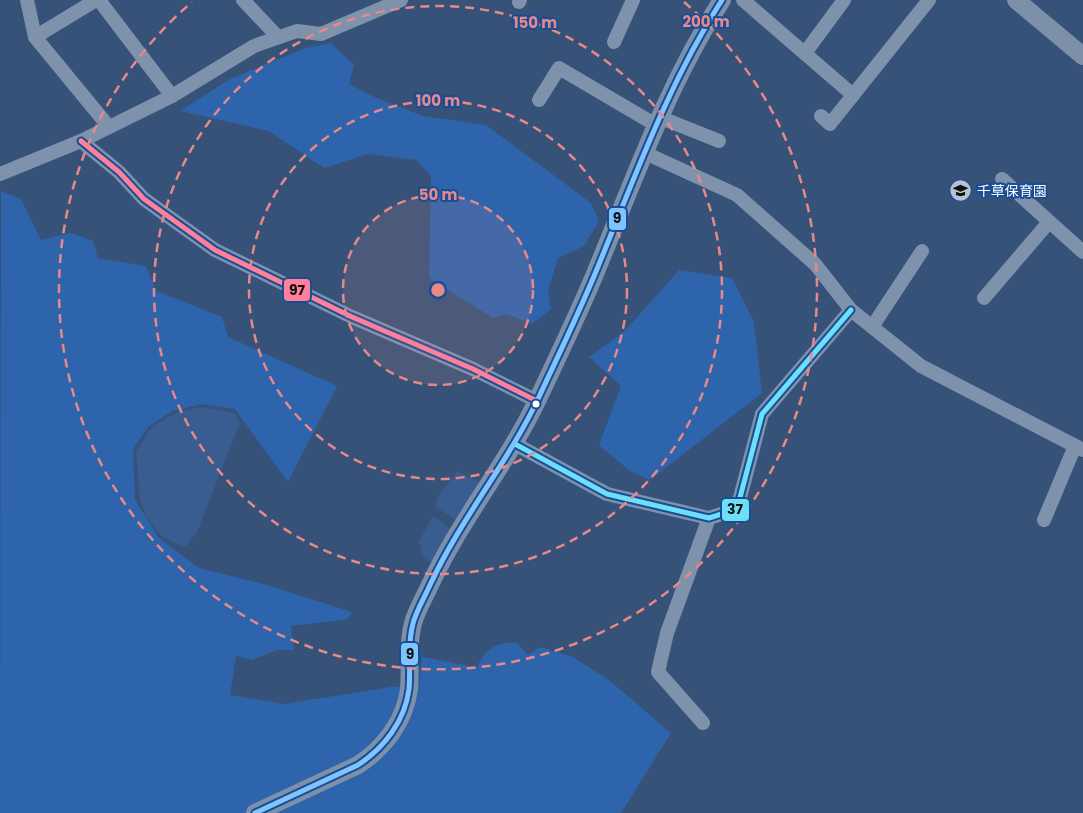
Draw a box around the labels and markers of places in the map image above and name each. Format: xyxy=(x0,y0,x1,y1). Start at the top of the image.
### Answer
school or university icon: 千草保育園 xyxy=(949,179,973,203)
place label: 千草保育園 xyxy=(977,181,1047,201)
centre of rings xyxy=(429,281,447,299)
unlabelled marker xyxy=(531,399,541,409)

